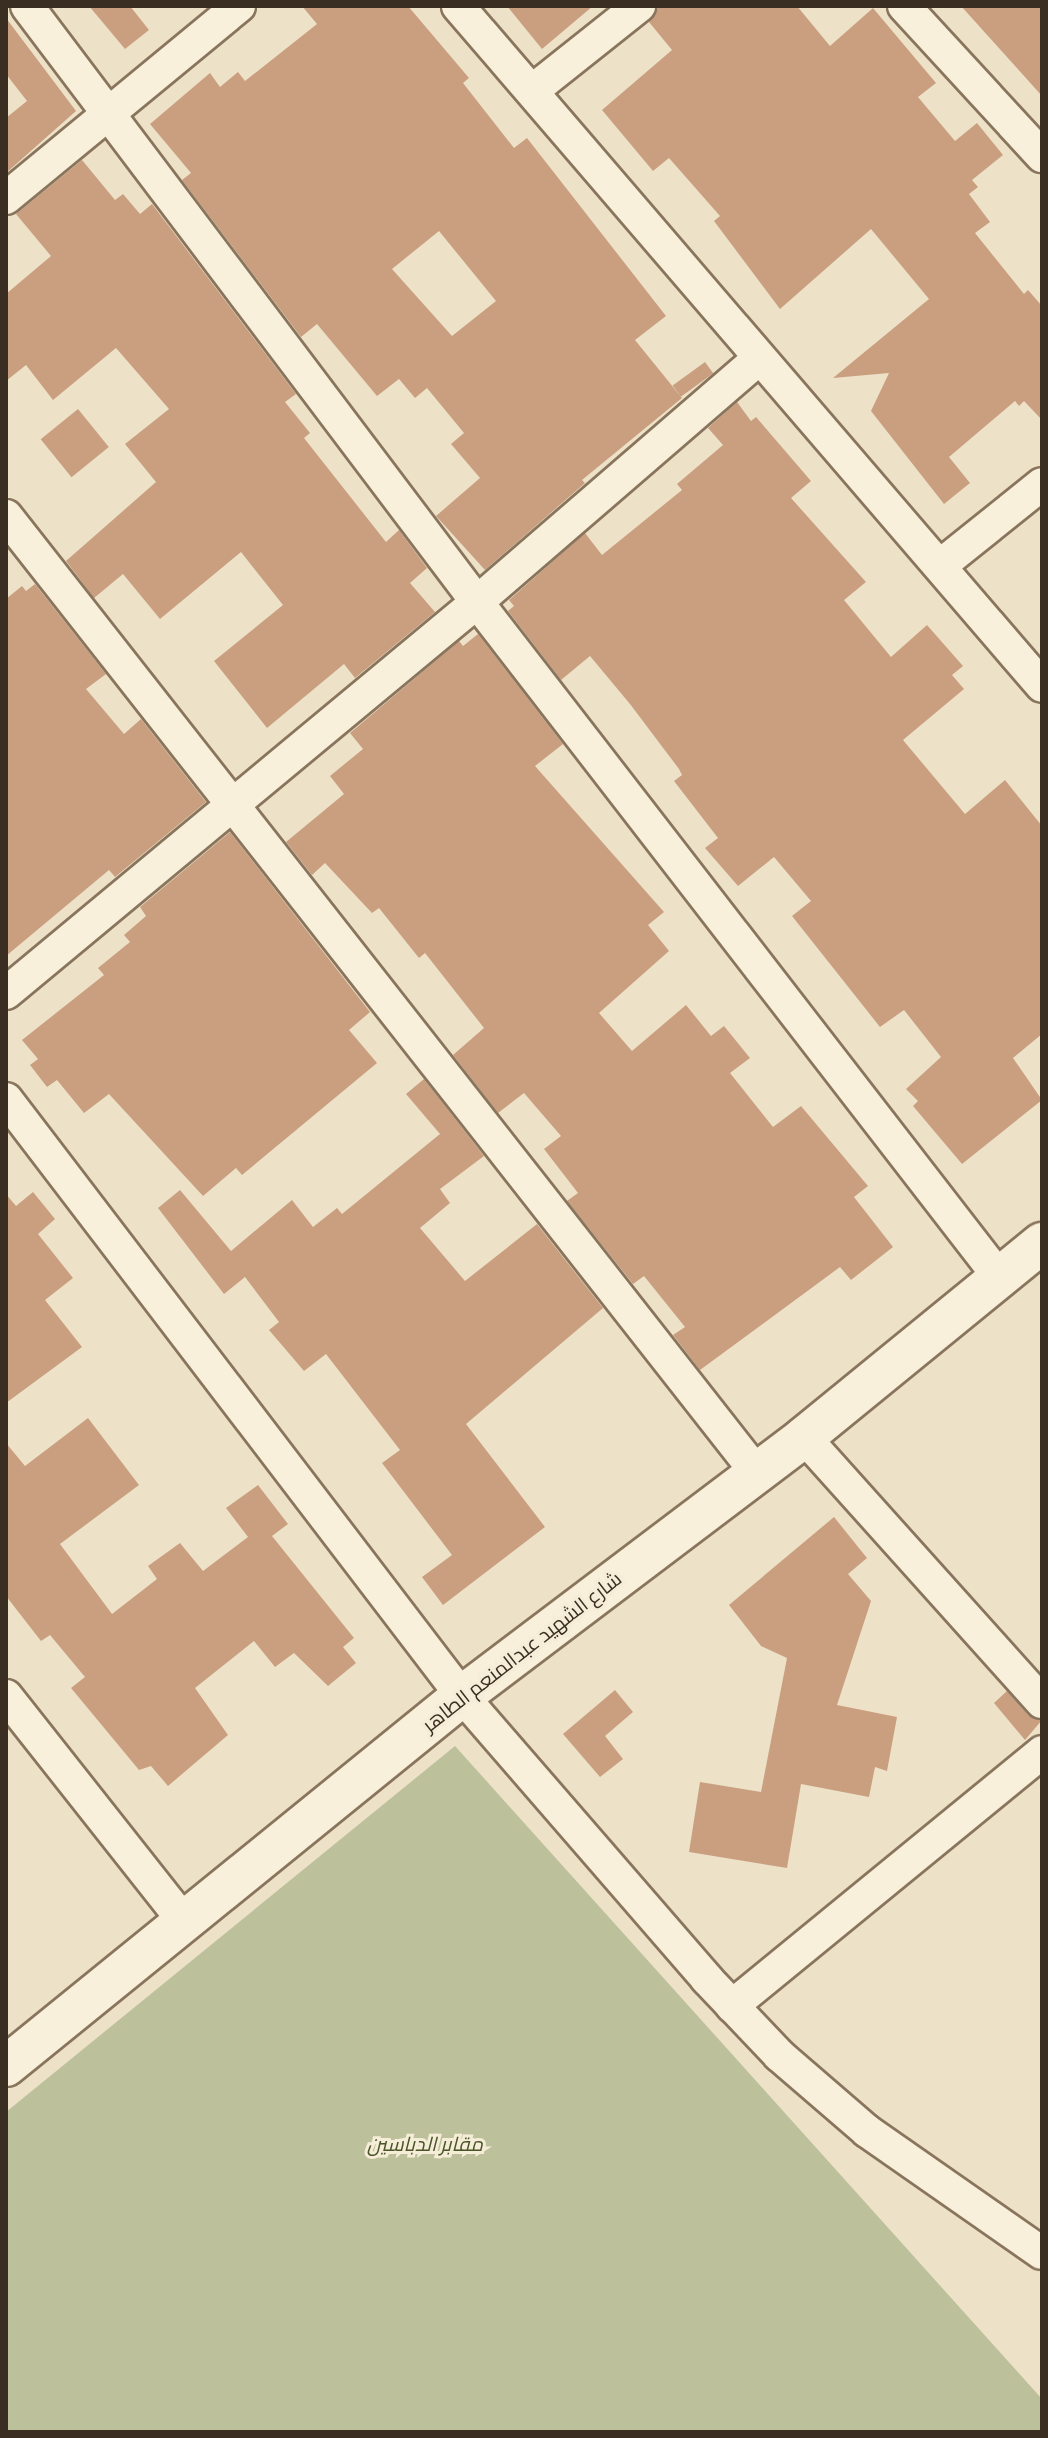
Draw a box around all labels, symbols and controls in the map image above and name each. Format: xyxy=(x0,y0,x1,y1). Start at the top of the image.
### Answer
street label: شارع الشهيد عبدالمنعم الطاهر xyxy=(418,1567,626,1737)
park label: مقابر الدباسين xyxy=(367,2132,483,2156)

